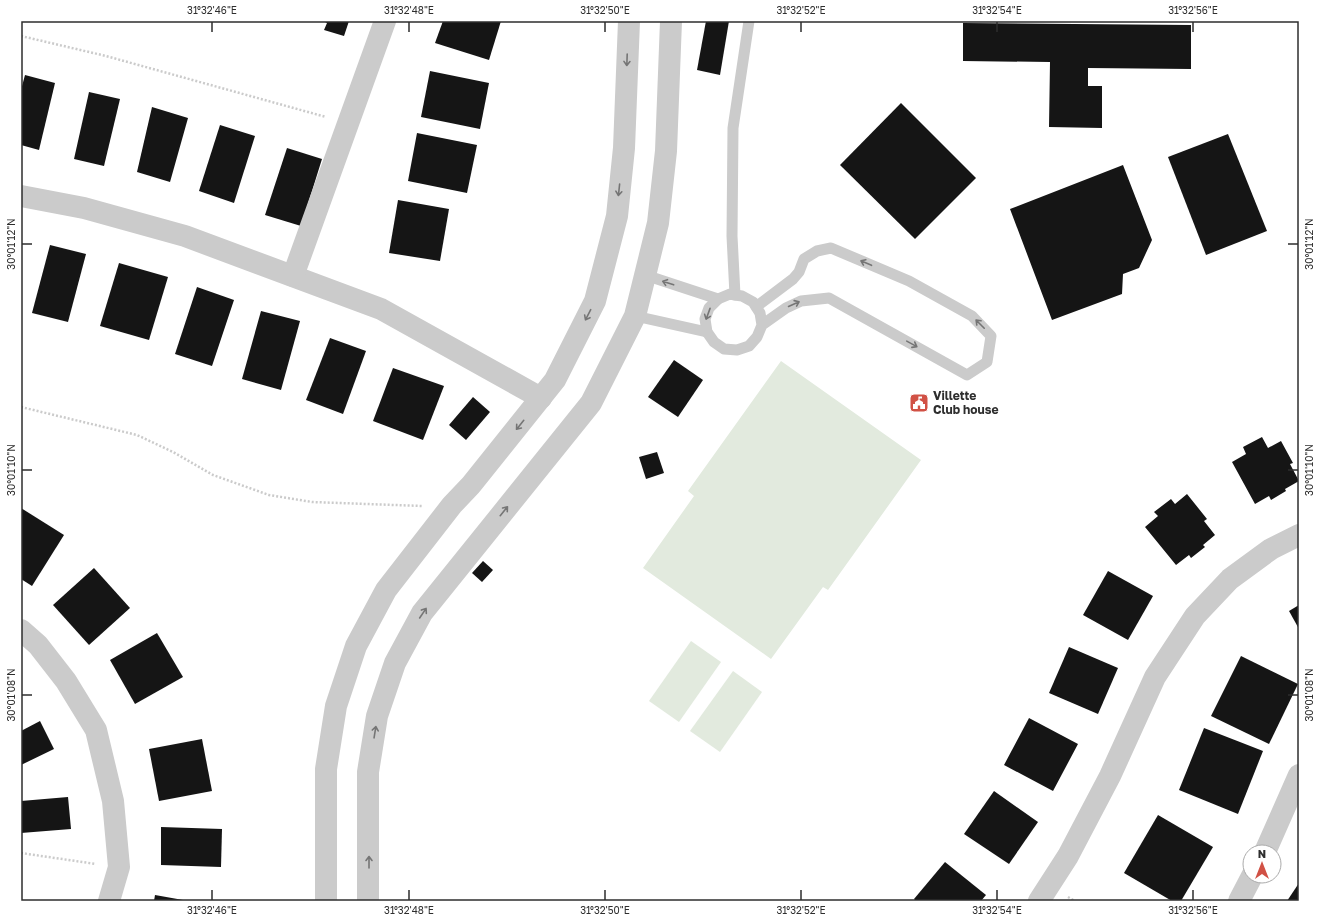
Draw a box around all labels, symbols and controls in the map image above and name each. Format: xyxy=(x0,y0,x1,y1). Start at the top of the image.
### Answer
text: 31°32'46"E xyxy=(187,4,237,16)
text: 31°32'48"E xyxy=(384,4,434,16)
text: 31°32'50"E xyxy=(580,4,630,16)
text: 31°32'52"E xyxy=(776,4,826,16)
text: 31°32'54"E xyxy=(972,4,1022,16)
text: 31°32'56"E xyxy=(1168,4,1218,16)
one-way arrow xyxy=(624,53,631,66)
one-way arrow xyxy=(616,183,623,196)
text: 30°01'12"N xyxy=(5,218,17,270)
text: 30°01'12"N xyxy=(1303,218,1315,270)
one-way arrow xyxy=(860,259,872,266)
one-way arrow xyxy=(662,279,675,286)
one-way arrow xyxy=(788,300,800,307)
one-way arrow xyxy=(703,307,711,319)
one-way arrow xyxy=(584,309,591,321)
one-way arrow xyxy=(975,319,985,329)
one-way arrow xyxy=(906,341,918,349)
place label: Villette Club house xyxy=(933,388,998,417)
public building icon: Villette Club house xyxy=(908,392,930,414)
one-way arrow xyxy=(515,419,524,430)
text: 30°01'10"N xyxy=(5,444,17,496)
text: 30°01'10"N xyxy=(1303,444,1315,496)
one-way arrow xyxy=(500,506,508,517)
one-way arrow xyxy=(419,608,427,619)
text: 30°01'08"N xyxy=(5,669,17,722)
text: 30°01'08"N xyxy=(1303,669,1315,722)
one-way arrow xyxy=(371,726,379,739)
north arrow xyxy=(1242,844,1282,884)
text: N xyxy=(1258,847,1266,860)
one-way arrow xyxy=(365,856,372,869)
text: 31°32'46"E xyxy=(187,904,237,916)
text: 31°32'48"E xyxy=(384,904,434,916)
text: 31°32'50"E xyxy=(580,904,630,916)
text: 31°32'52"E xyxy=(776,904,826,916)
text: 31°32'54"E xyxy=(972,904,1022,916)
text: 31°32'56"E xyxy=(1168,904,1218,916)

